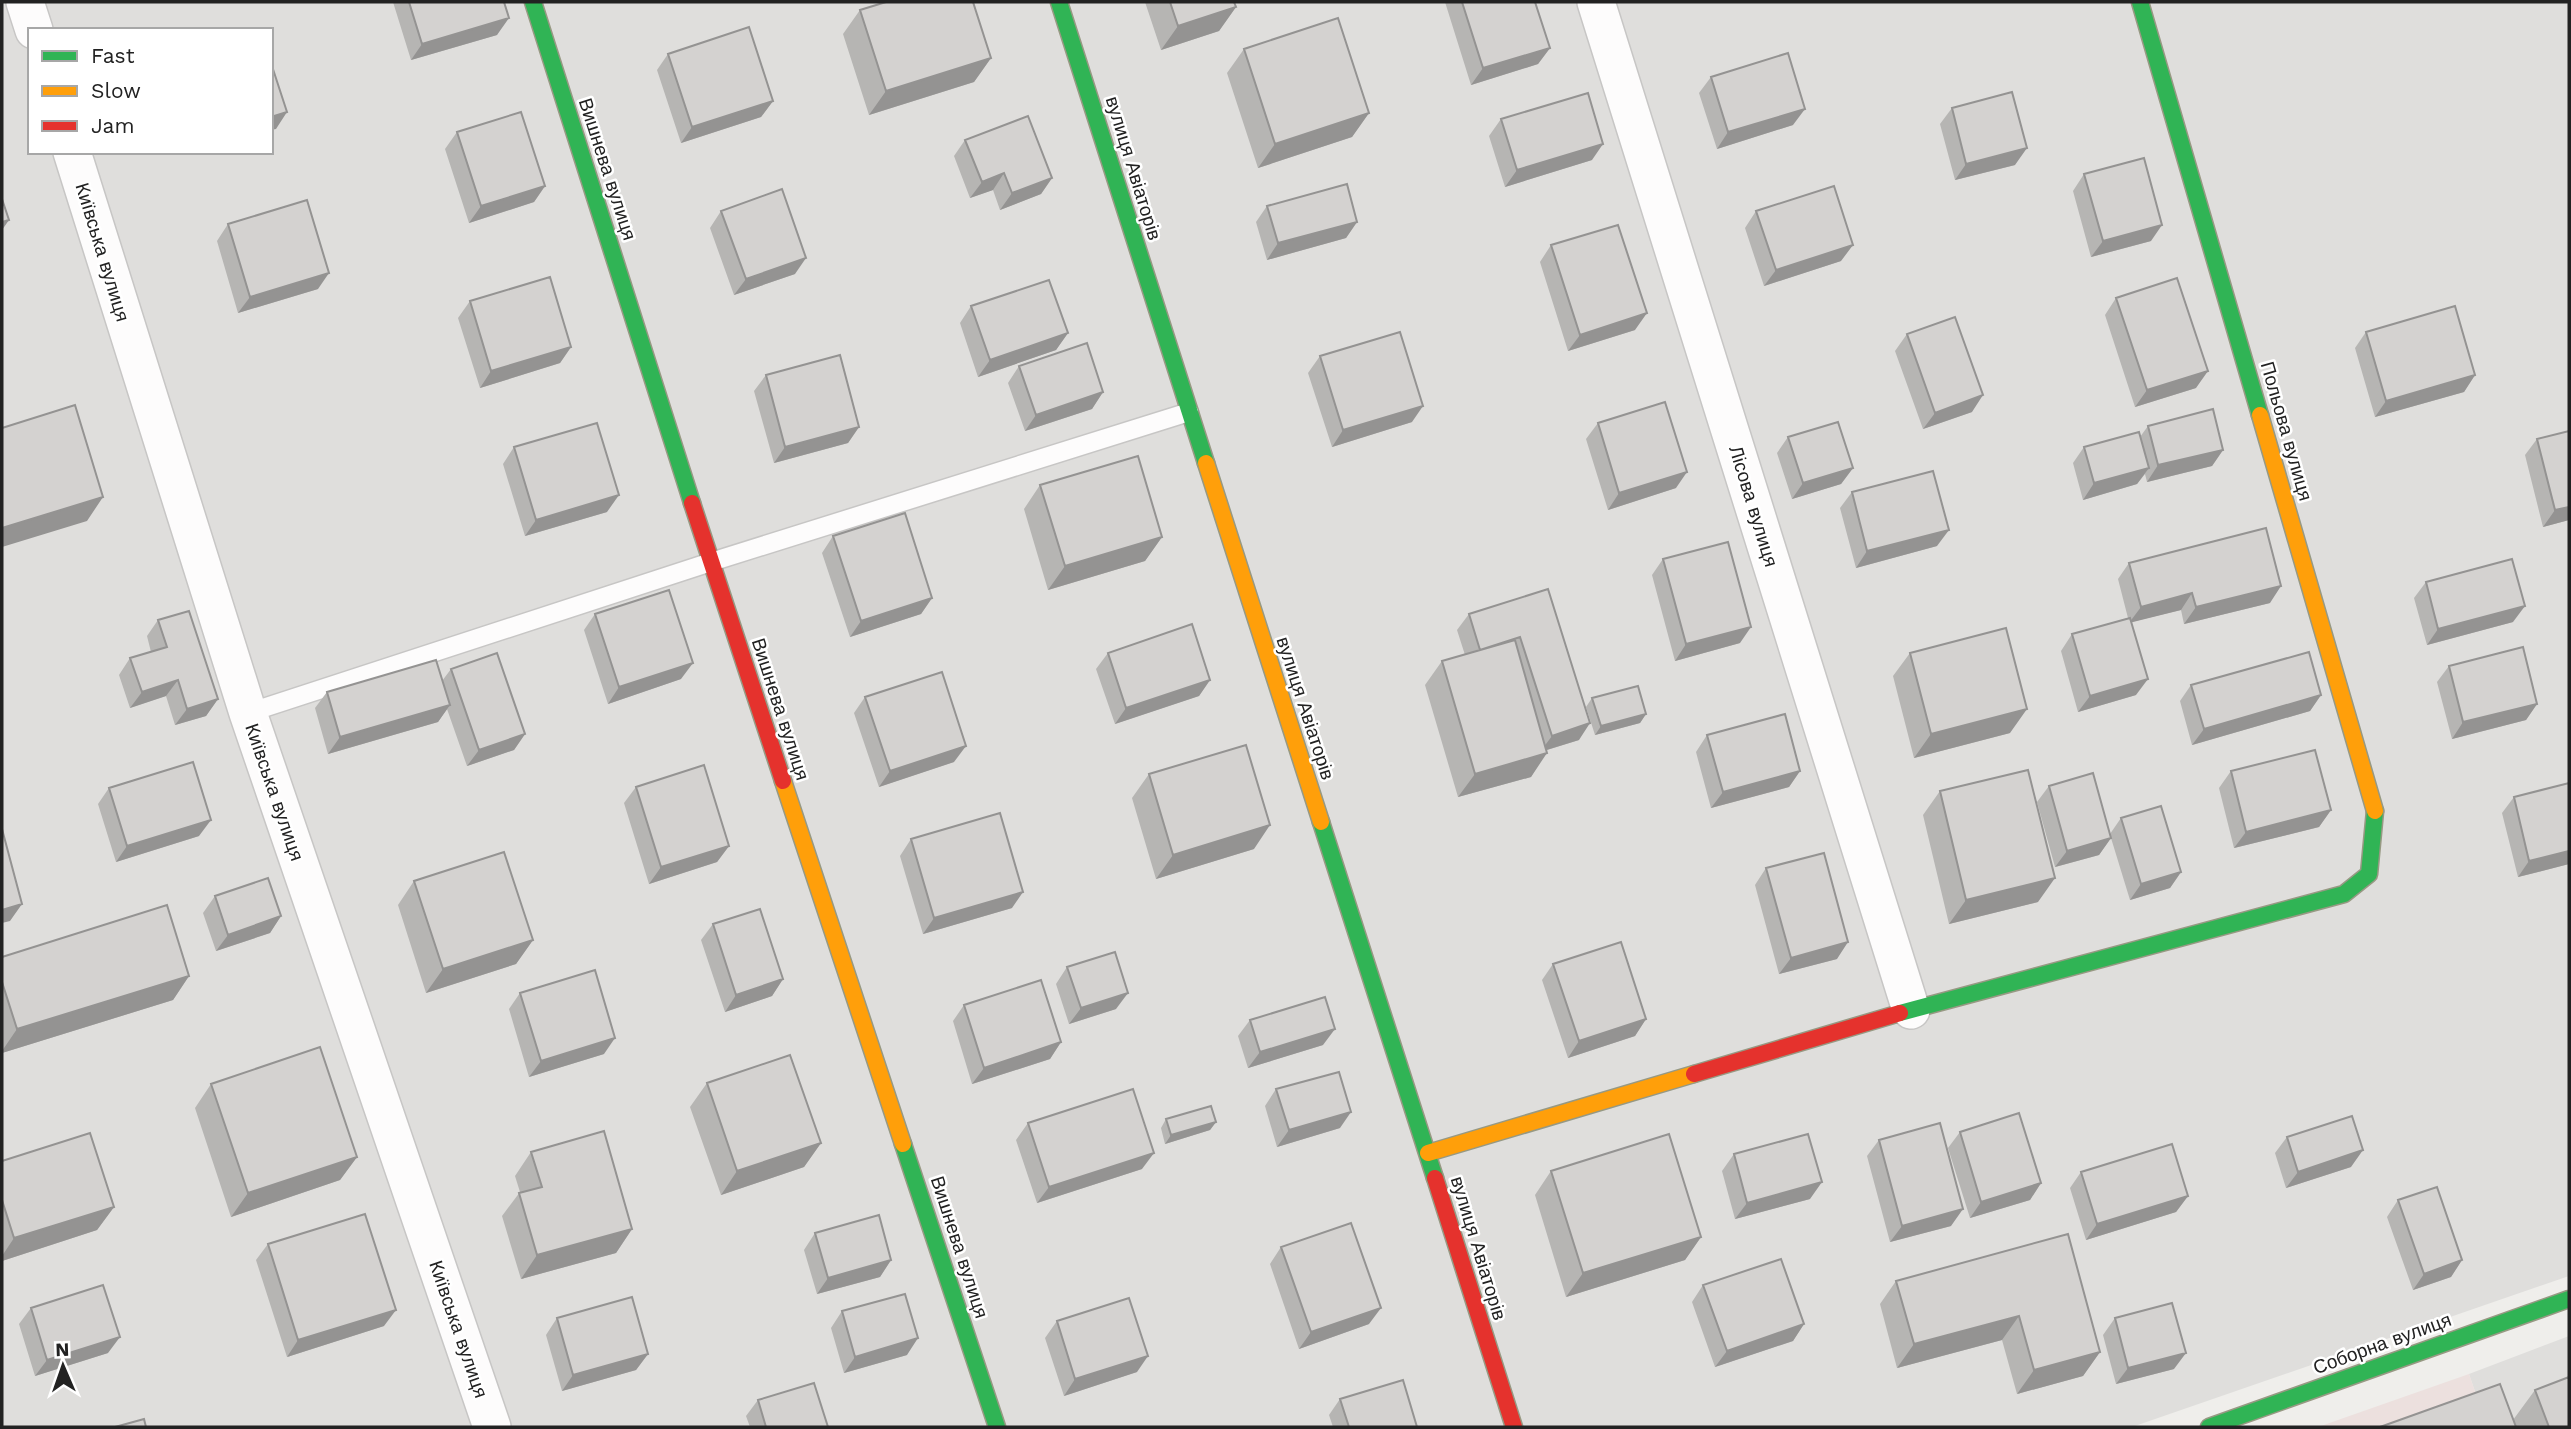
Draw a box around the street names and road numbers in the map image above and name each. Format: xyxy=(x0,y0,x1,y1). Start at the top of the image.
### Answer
street label: вулиця Авіаторів xyxy=(1101,93,1166,243)
street label: Вишнева вулиця xyxy=(574,95,641,243)
street label: Київська вулиця xyxy=(71,180,135,324)
street label: Польова вулиця xyxy=(2256,359,2317,503)
street label: Лісова вулиця xyxy=(1724,443,1783,570)
street label: вулиця Авіаторів xyxy=(1272,634,1340,783)
street label: Вишнева вулиця xyxy=(747,635,814,783)
street label: Київська вулиця xyxy=(240,721,309,864)
street label: Вишнева вулиця xyxy=(926,1173,993,1321)
street label: вулиця Авіаторів xyxy=(1446,1173,1511,1323)
street label: Київська вулиця xyxy=(424,1258,493,1401)
street label: Соборна вулиця xyxy=(2310,1308,2454,1379)

